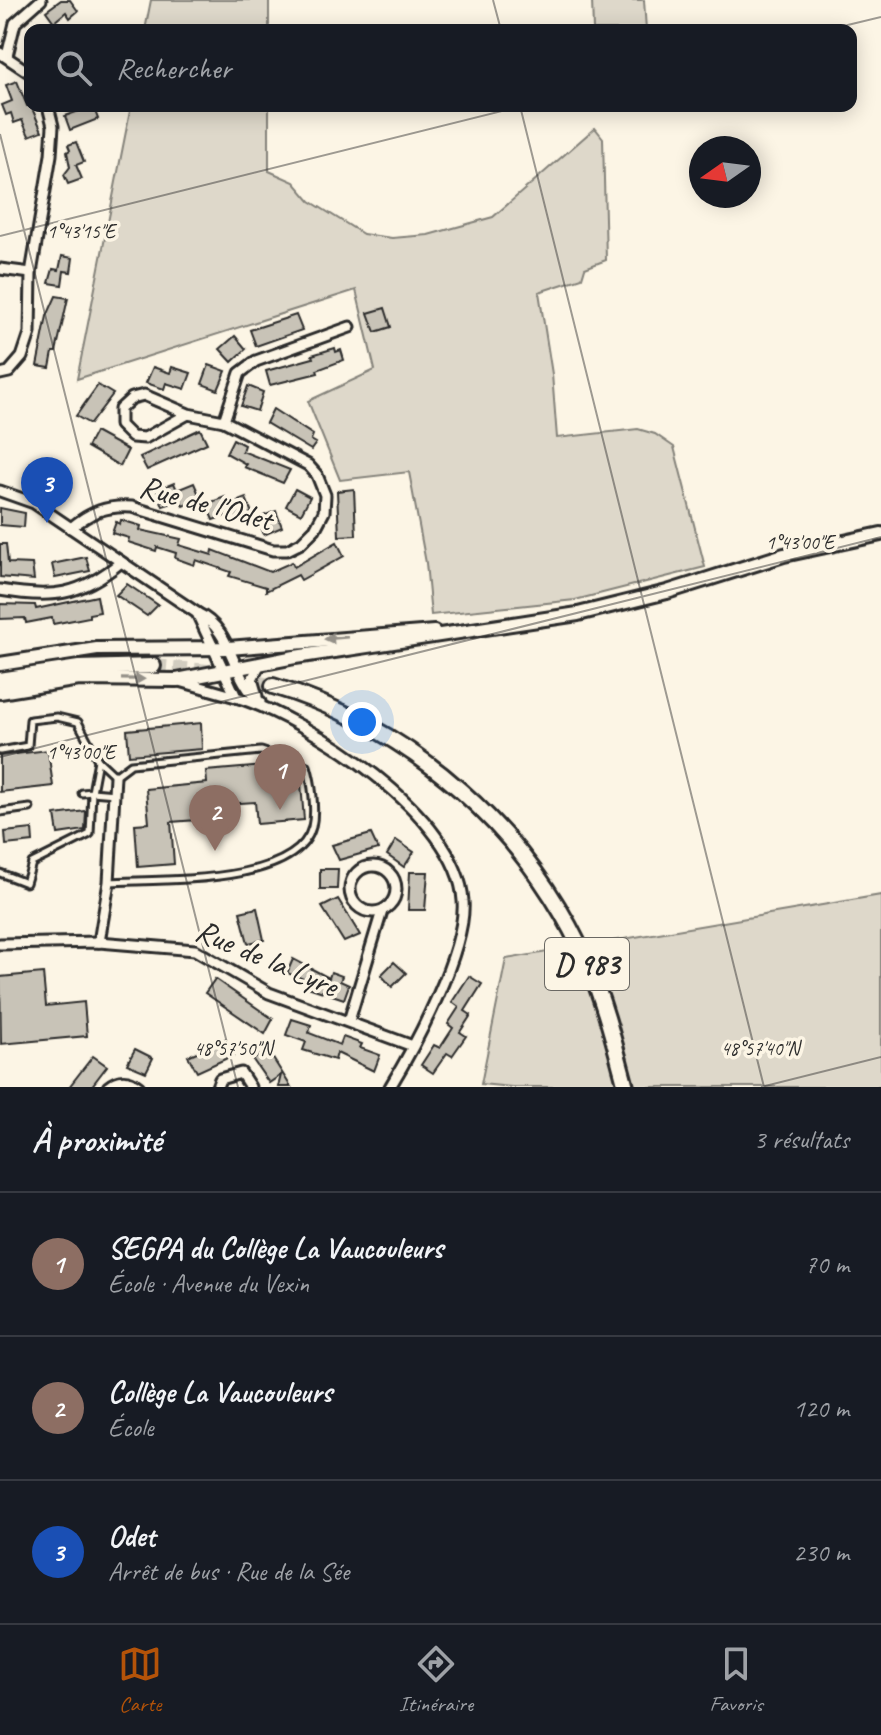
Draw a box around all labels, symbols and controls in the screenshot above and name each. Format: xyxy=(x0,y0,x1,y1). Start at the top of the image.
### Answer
search box xyxy=(24,24,857,112)
icon: search xyxy=(52,46,96,90)
text: Rechercher xyxy=(116,49,231,87)
north arrow xyxy=(689,136,761,208)
text: 1°43'15"E xyxy=(47,219,118,244)
pin: 3 xyxy=(21,457,73,523)
street label: Rue de l'Odet xyxy=(135,466,280,541)
text: 1°43'00"E xyxy=(766,530,837,555)
one-way arrow xyxy=(323,632,348,645)
one-way arrow xyxy=(121,673,146,685)
your location xyxy=(342,702,382,742)
text: 1°43'00"E xyxy=(47,740,118,765)
pin: 1 xyxy=(254,744,306,810)
pin: 2 xyxy=(189,785,241,851)
street label: Rue de la Lyre xyxy=(190,910,347,1007)
road number: D 983 xyxy=(545,938,629,990)
text: 48°57'50"N xyxy=(194,1036,275,1061)
text: 48°57'40"N xyxy=(721,1036,802,1061)
text: À proximité xyxy=(32,1118,161,1161)
text: 3 résultats xyxy=(754,1123,849,1156)
text: SEGPA du Collège La Vaucouleurs xyxy=(108,1229,443,1267)
text: 1 xyxy=(52,1248,64,1281)
text: 70 m xyxy=(805,1248,849,1281)
text: École · Avenue du Vexin xyxy=(108,1267,309,1300)
text: Collège La Vaucouleurs xyxy=(108,1373,332,1411)
text: 2 xyxy=(52,1392,64,1425)
text: 120 m xyxy=(793,1392,849,1425)
text: École xyxy=(108,1411,154,1444)
text: Odet xyxy=(108,1517,155,1555)
text: 3 xyxy=(52,1536,64,1569)
text: 230 m xyxy=(793,1536,849,1569)
text: Arrêt de bus · Rue de la Sée xyxy=(108,1555,349,1588)
tab: Carte xyxy=(118,1642,162,1718)
tab: Itinéraire xyxy=(399,1642,473,1718)
tab: Favoris xyxy=(710,1642,763,1718)

